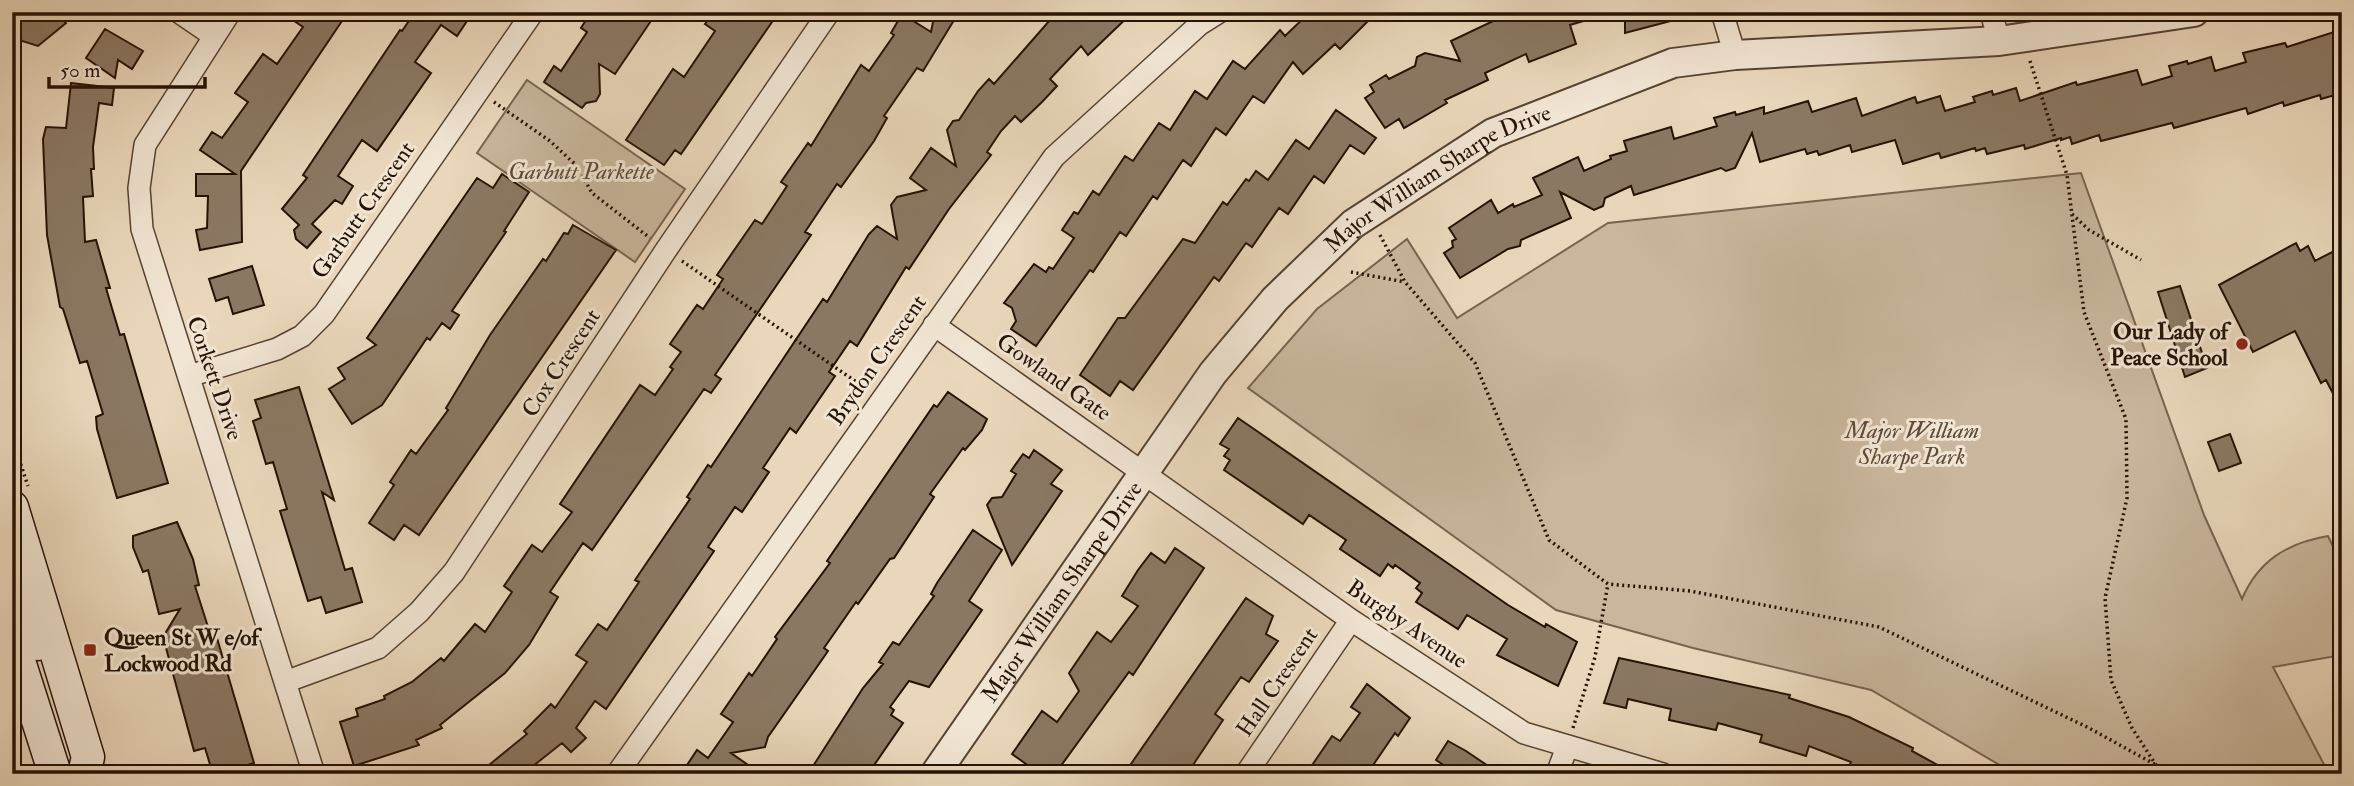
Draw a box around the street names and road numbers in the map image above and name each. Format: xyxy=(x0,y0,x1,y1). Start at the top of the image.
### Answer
street label: Major William Sharpe Drive xyxy=(1318,97,1555,259)
street label: Garbutt Crescent xyxy=(305,136,421,284)
street label: Brydon Crescent xyxy=(821,289,933,431)
street label: Cox Crescent xyxy=(515,303,607,423)
street label: Corkett Drive xyxy=(180,312,250,444)
street label: Gowland Gate xyxy=(991,327,1117,427)
street label: Major William Sharpe Drive xyxy=(975,475,1148,708)
street label: Burgby Avenue xyxy=(1341,573,1473,675)
street label: Hall Crescent xyxy=(1230,622,1324,742)

